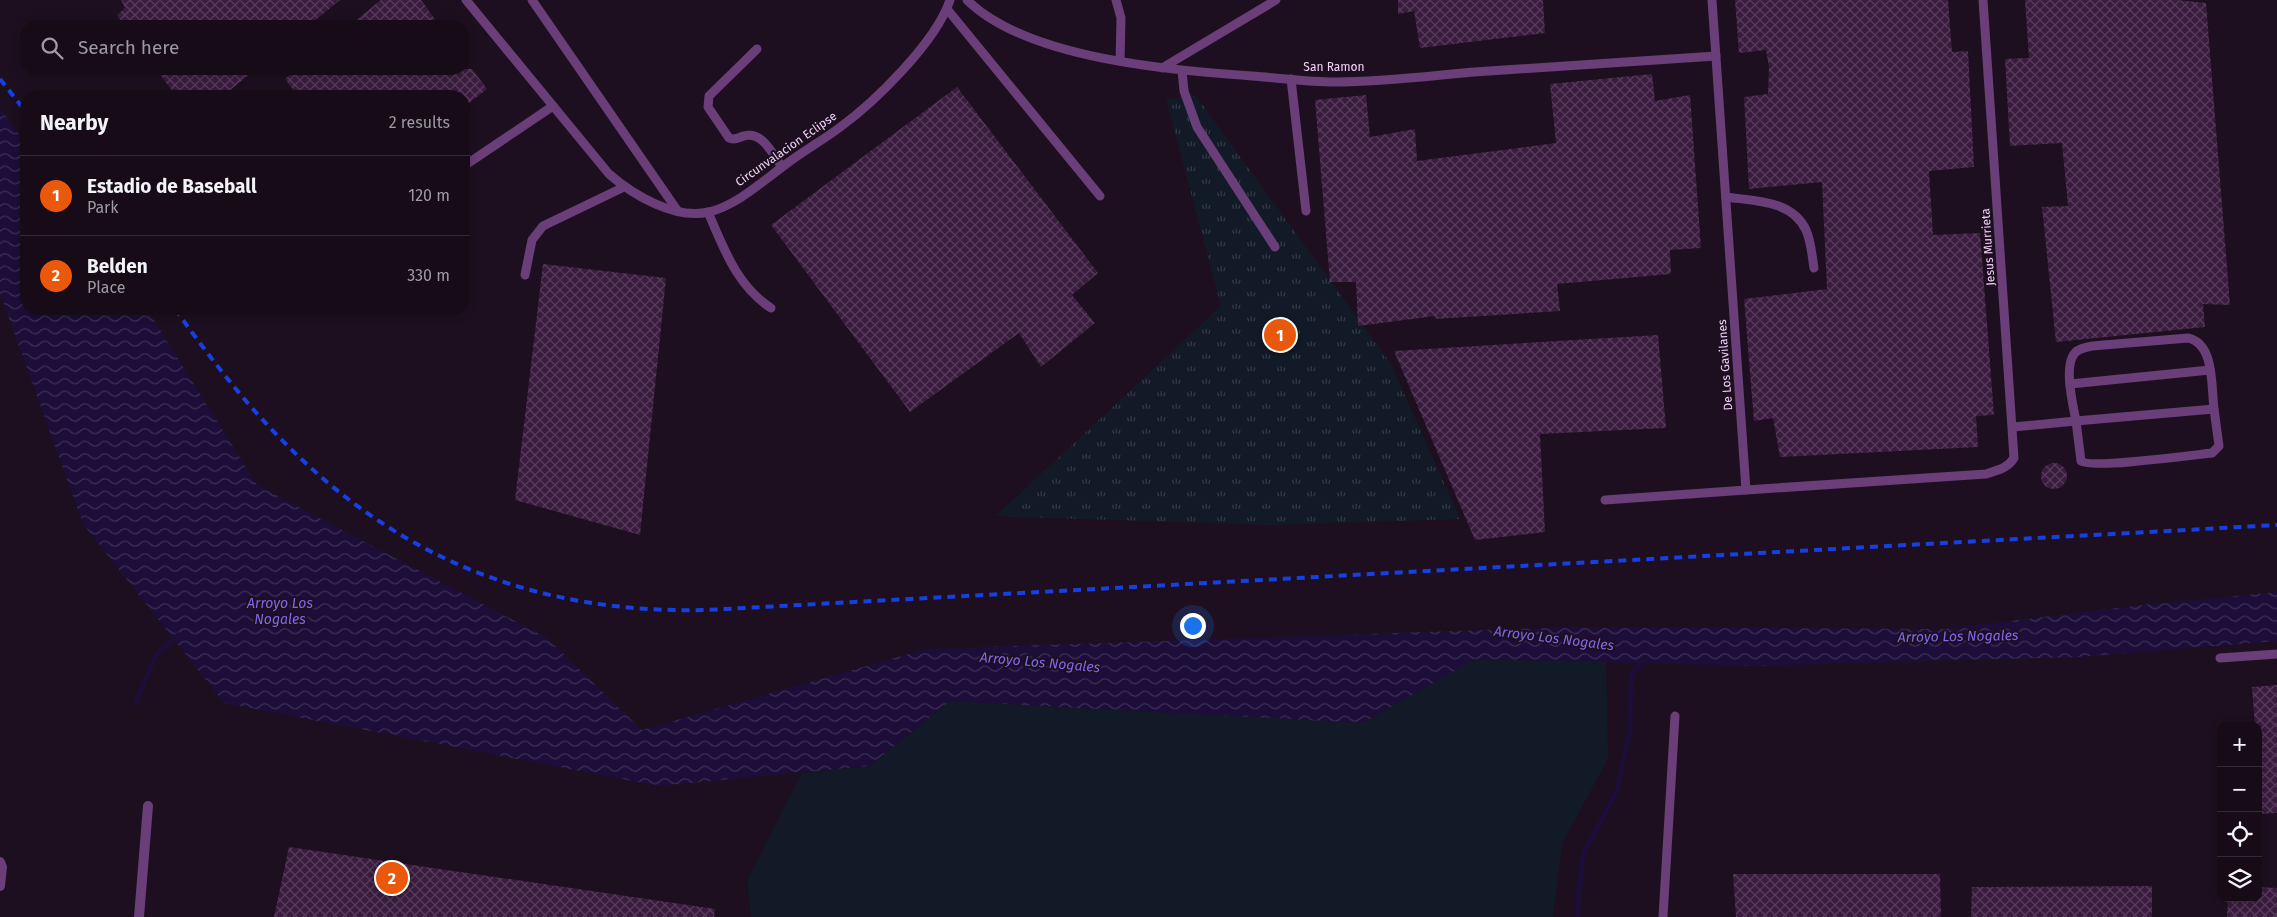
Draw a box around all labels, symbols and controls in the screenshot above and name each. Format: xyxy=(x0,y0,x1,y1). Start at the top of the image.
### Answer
search box xyxy=(20,20,470,75)
icon: search xyxy=(38,34,66,62)
text: Search here xyxy=(78,36,179,59)
street label: San Ramon xyxy=(1303,60,1365,74)
street label: Circunvalacion Eclipse xyxy=(733,109,839,189)
text: Nearby xyxy=(40,110,108,136)
text: 2 results xyxy=(389,113,450,132)
text: Estadio de Baseball xyxy=(87,175,257,198)
text: 1 xyxy=(52,186,60,205)
text: 120 m xyxy=(408,186,450,205)
text: Park xyxy=(87,198,119,217)
street label: Jesus Murrieta xyxy=(1978,208,1998,286)
text: Belden xyxy=(87,255,148,278)
text: 2 xyxy=(52,266,60,285)
text: 330 m xyxy=(407,266,450,285)
text: Place xyxy=(87,278,126,297)
pin: 1 xyxy=(1264,316,1296,354)
street label: De Los Gavilanes xyxy=(1715,319,1735,411)
water label: Arroyo Los Nogales xyxy=(246,595,313,628)
your location xyxy=(1180,613,1206,639)
water label: Arroyo Los Nogales xyxy=(1492,623,1615,654)
water label: Arroyo Los Nogales xyxy=(1897,627,2019,646)
water label: Arroyo Los Nogales xyxy=(978,649,1101,676)
map controls xyxy=(2217,722,2262,902)
button: + xyxy=(2217,722,2262,767)
button: − xyxy=(2217,767,2262,812)
button: locate xyxy=(2217,812,2262,857)
button: layers xyxy=(2217,857,2262,902)
pin: 2 xyxy=(376,859,408,897)

